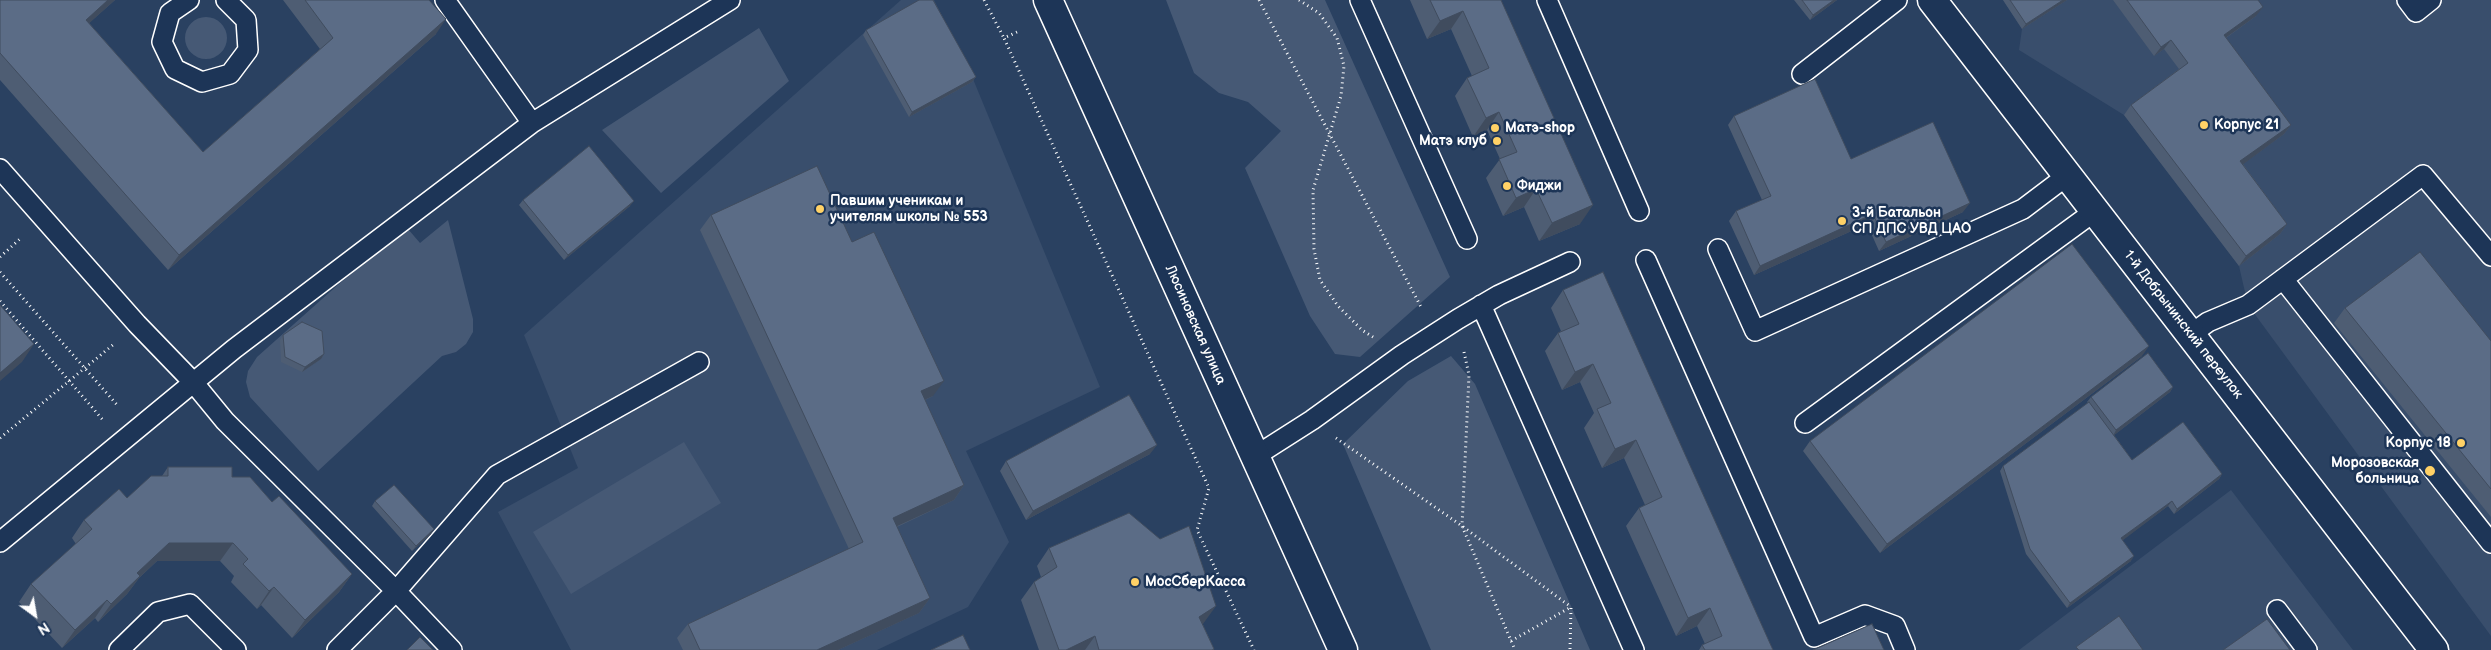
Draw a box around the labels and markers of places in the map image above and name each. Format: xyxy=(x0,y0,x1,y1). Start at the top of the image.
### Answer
place label: Корпус 21 xyxy=(2214,117,2279,133)
marker: Корпус 21 xyxy=(2198,119,2210,131)
place label: Матэ-shop xyxy=(1505,120,1575,136)
marker: Матэ-shop xyxy=(1489,122,1501,134)
place label: Матэ клуб xyxy=(1419,133,1487,149)
marker: Матэ клуб xyxy=(1491,135,1503,147)
place label: Фиджи xyxy=(1517,178,1562,194)
marker: Фиджи xyxy=(1501,180,1513,192)
place label: Павшим ученикам и учителям школы № 553 xyxy=(830,193,988,226)
marker: Павшим ученикам и учителям школы № 553 xyxy=(814,203,826,215)
place label: 3-й Батальон СП ДПС УВД ЦАО xyxy=(1852,205,1971,238)
marker: 3-й Батальон СП ДПС УВД ЦАО xyxy=(1836,215,1848,227)
place label: Корпус 18 xyxy=(2386,435,2451,451)
marker: Корпус 18 xyxy=(2455,437,2467,449)
place label: Морозовская больница xyxy=(2331,455,2419,488)
marker: Морозовская больница xyxy=(2423,464,2437,478)
place label: МосСберКасса xyxy=(1145,574,1245,590)
marker: МосСберКасса xyxy=(1129,576,1141,588)

